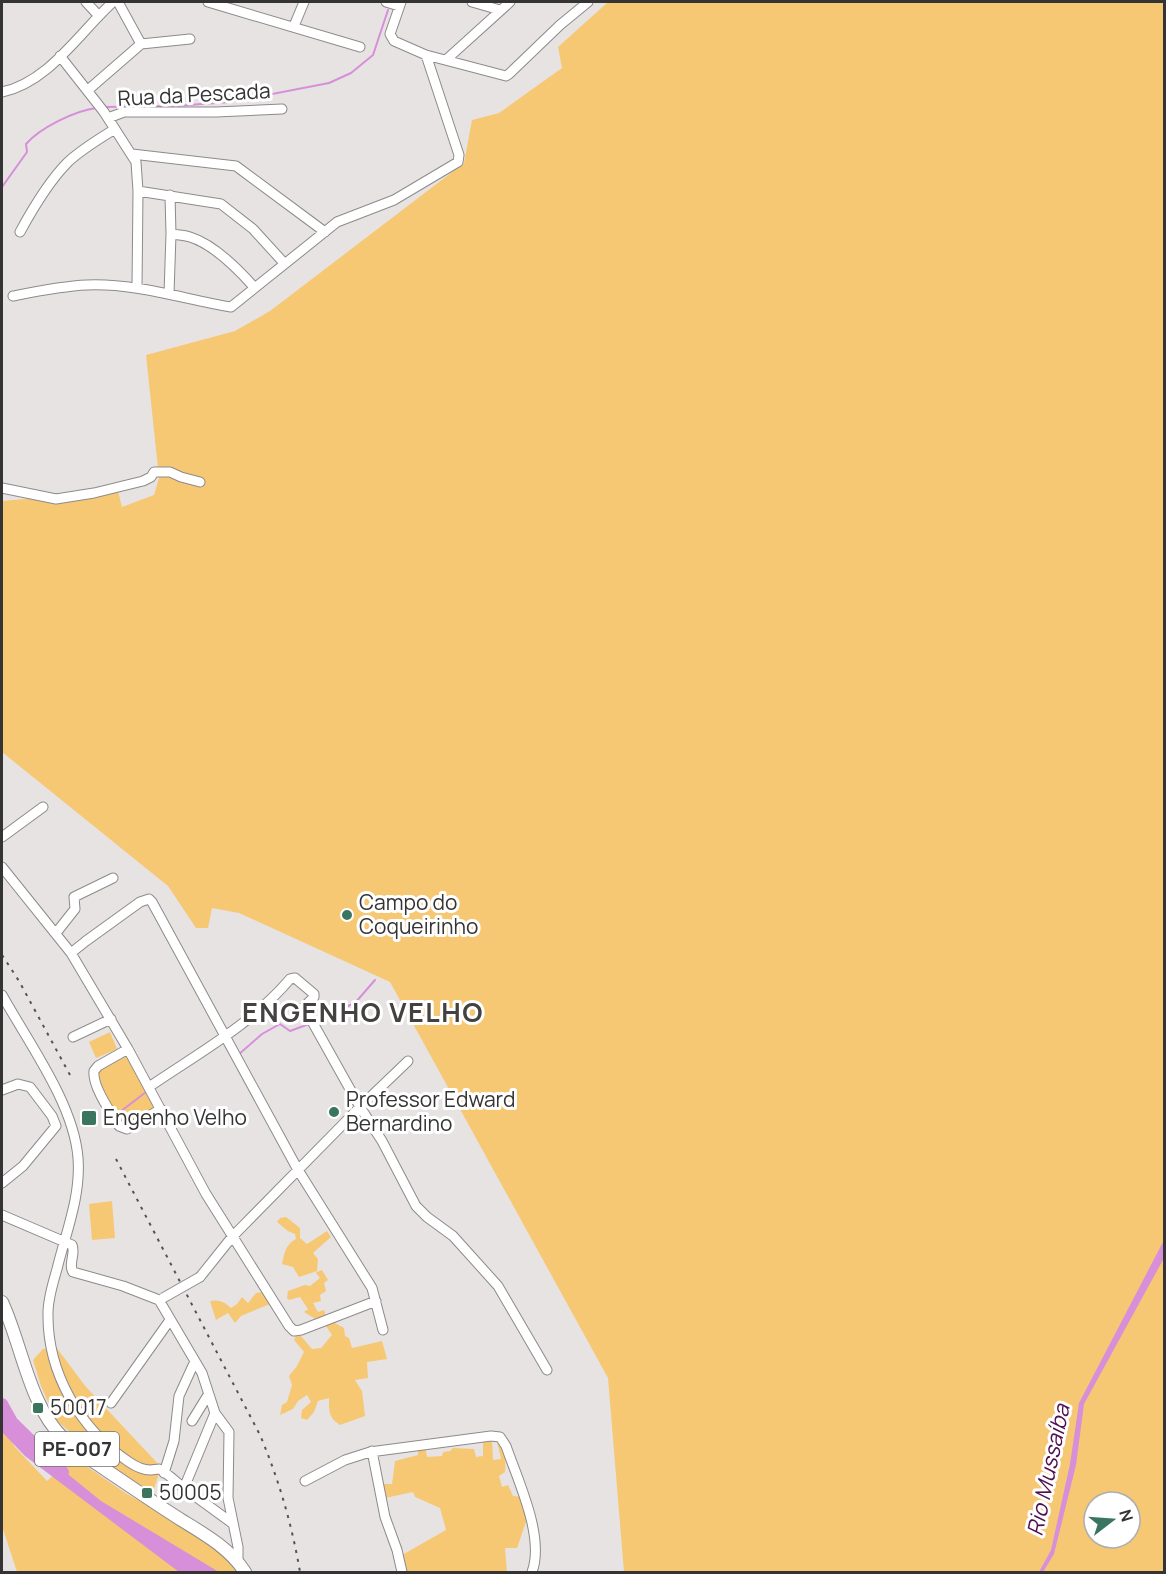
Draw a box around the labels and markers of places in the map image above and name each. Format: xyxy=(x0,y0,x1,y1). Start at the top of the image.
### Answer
place label: Campo do Coqueirinho xyxy=(359,888,478,940)
marker: Campo do Coqueirinho xyxy=(340,908,354,922)
place label: Professor Edward Bernardino xyxy=(346,1085,515,1137)
place label: Engenho Velho xyxy=(103,1103,247,1131)
marker: Professor Edward Bernardino xyxy=(327,1105,341,1119)
marker: Engenho Velho xyxy=(80,1109,98,1127)
place label: 50017 xyxy=(50,1393,106,1421)
marker: 50017 xyxy=(31,1401,45,1415)
place label: 50005 xyxy=(159,1478,222,1506)
marker: 50005 xyxy=(140,1486,154,1500)

